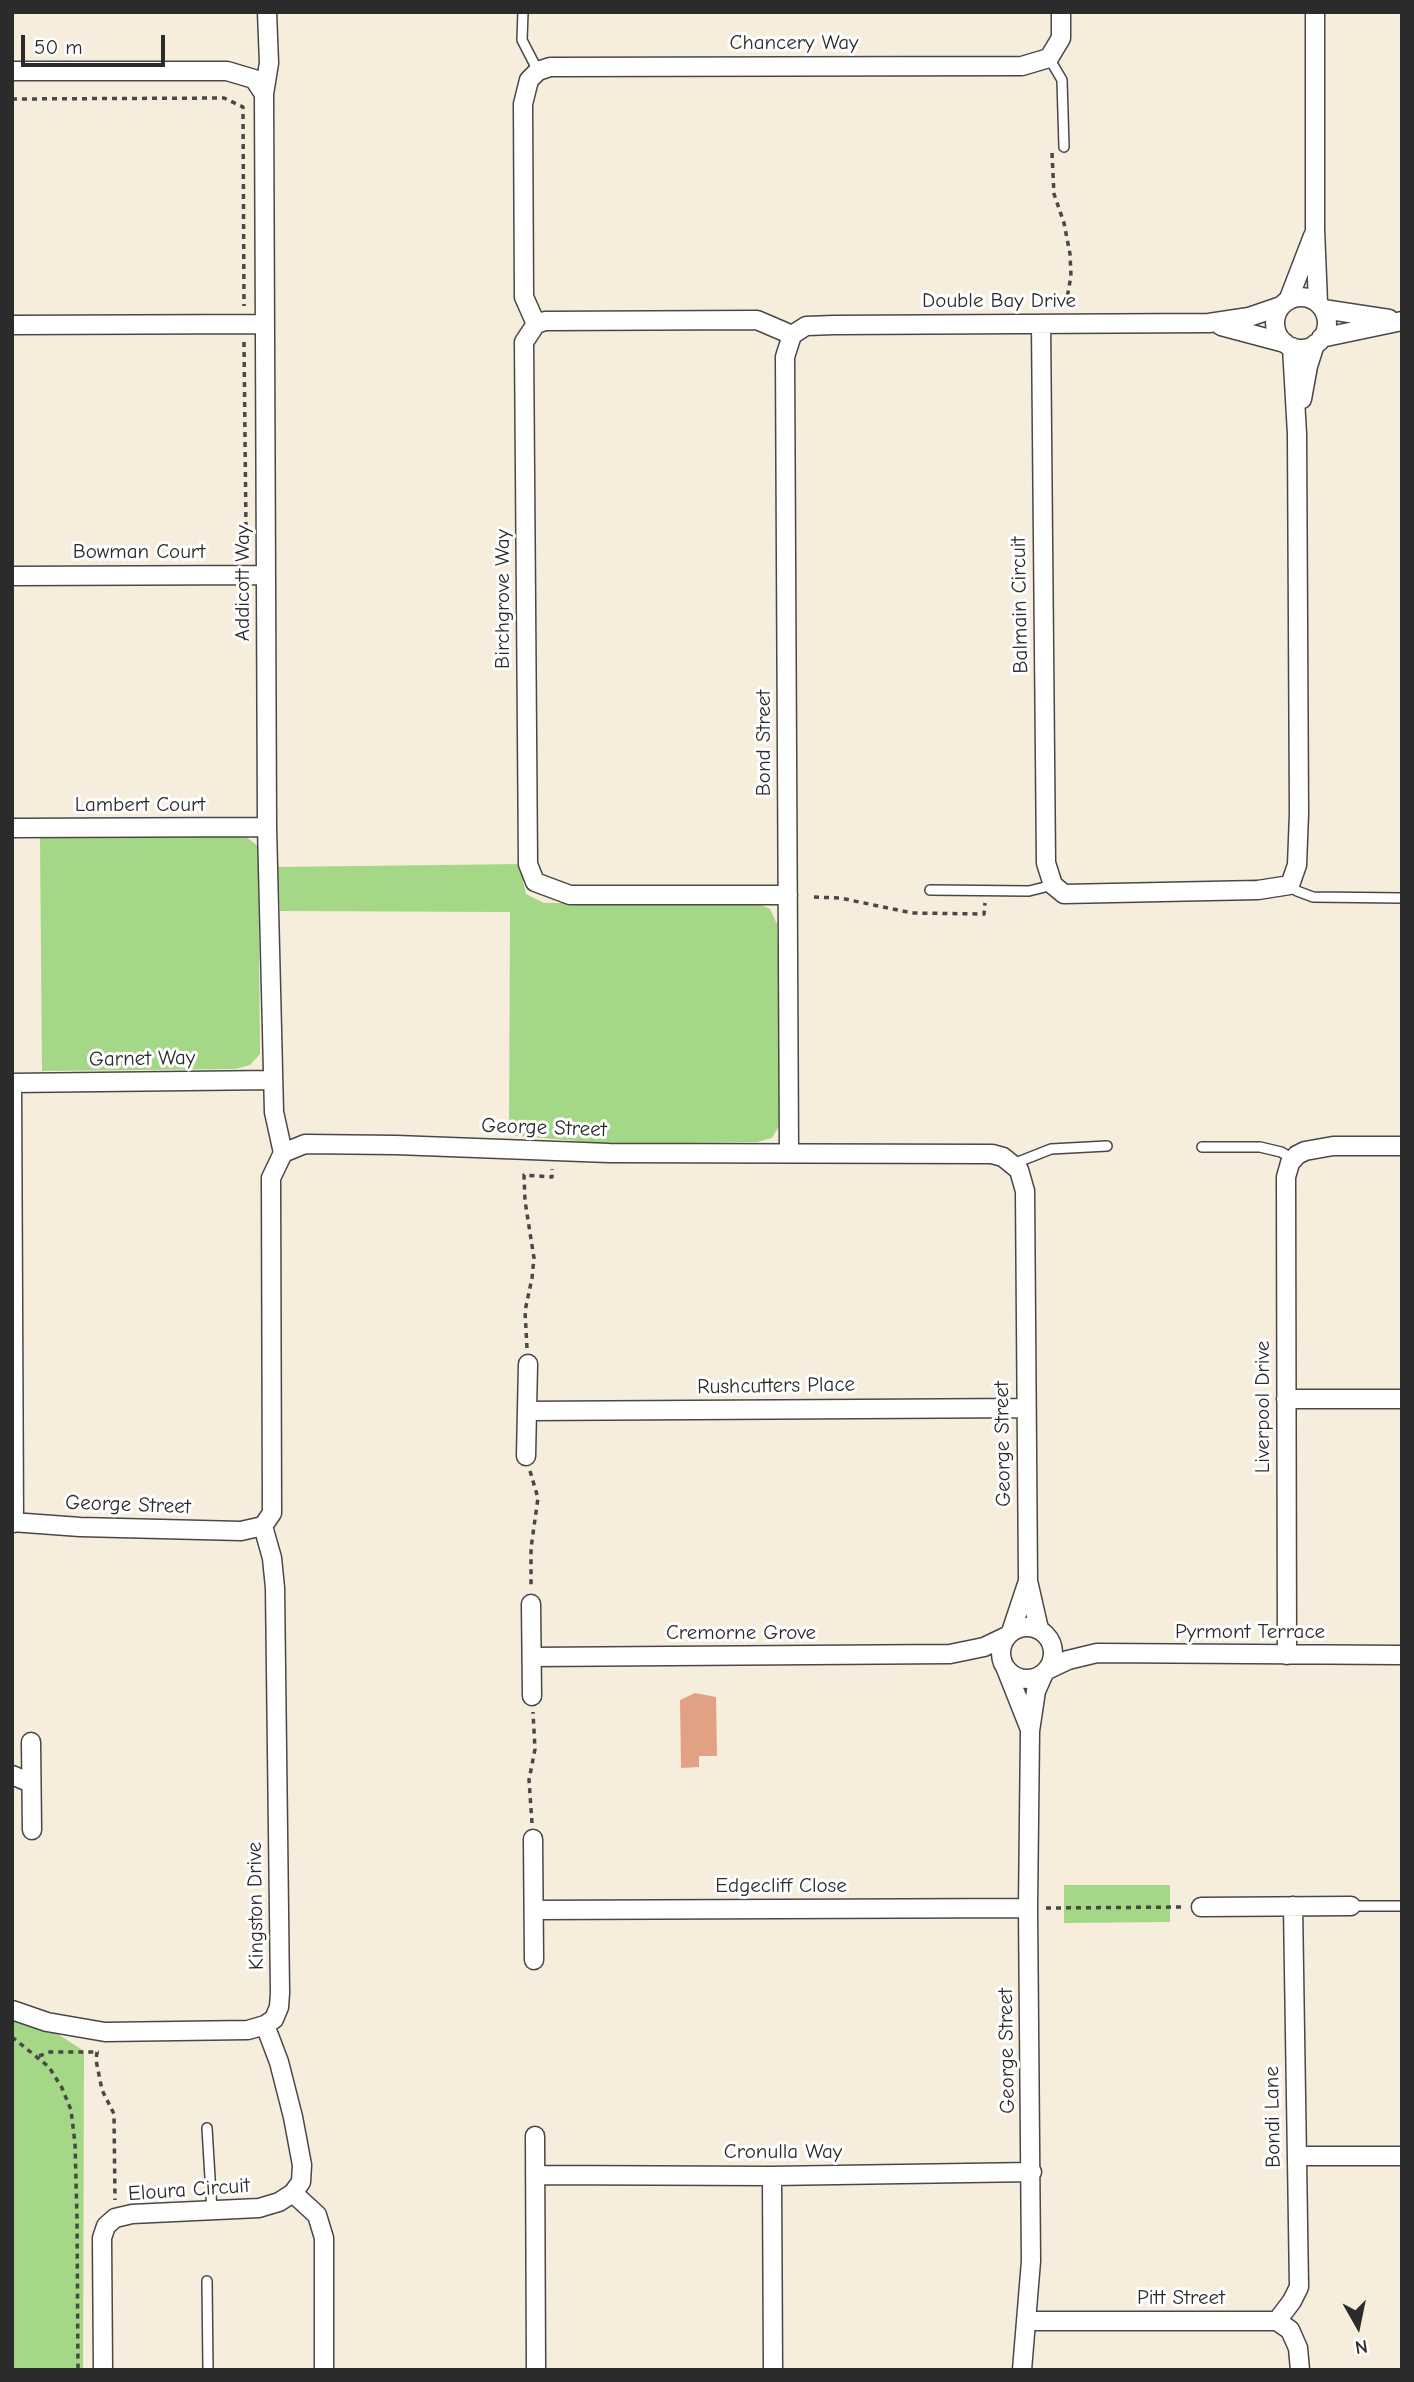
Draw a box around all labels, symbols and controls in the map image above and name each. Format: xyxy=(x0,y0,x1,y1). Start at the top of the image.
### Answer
scale bar xyxy=(24,21,168,65)
street label: Chancery Way xyxy=(730,30,858,56)
text: 50 m xyxy=(34,35,83,59)
street label: Double Bay Drive xyxy=(922,288,1076,314)
street label: Addicott Way xyxy=(230,525,256,641)
street label: Birchgrove Way xyxy=(490,529,516,669)
street label: Balmain Circuit xyxy=(1006,536,1034,674)
street label: Bowman Court xyxy=(73,539,205,565)
street label: Bond Street xyxy=(751,690,777,796)
street label: Lambert Court xyxy=(75,792,205,818)
street label: Garnet Way xyxy=(89,1045,195,1073)
street label: George Street xyxy=(481,1113,607,1143)
street label: Liverpool Drive xyxy=(1250,1341,1276,1473)
street label: Rushcutters Place xyxy=(697,1372,855,1400)
street label: George Street xyxy=(989,1381,1017,1507)
street label: George Street xyxy=(65,1490,191,1520)
street label: Pyrmont Terrace xyxy=(1175,1619,1325,1645)
street label: Cremorne Grove xyxy=(666,1620,816,1646)
street label: Kingston Drive xyxy=(242,1842,270,1970)
street label: Edgecliff Close xyxy=(715,1873,847,1899)
street label: George Street xyxy=(993,1988,1021,2114)
street label: Bondi Lane xyxy=(1260,2066,1286,2168)
street label: Cronulla Way xyxy=(724,2139,842,2165)
street label: Eloura Circuit xyxy=(127,2173,251,2207)
street label: Pitt Street xyxy=(1137,2285,1225,2311)
north arrow xyxy=(1323,2291,1393,2361)
text: N xyxy=(1353,2335,1369,2359)

